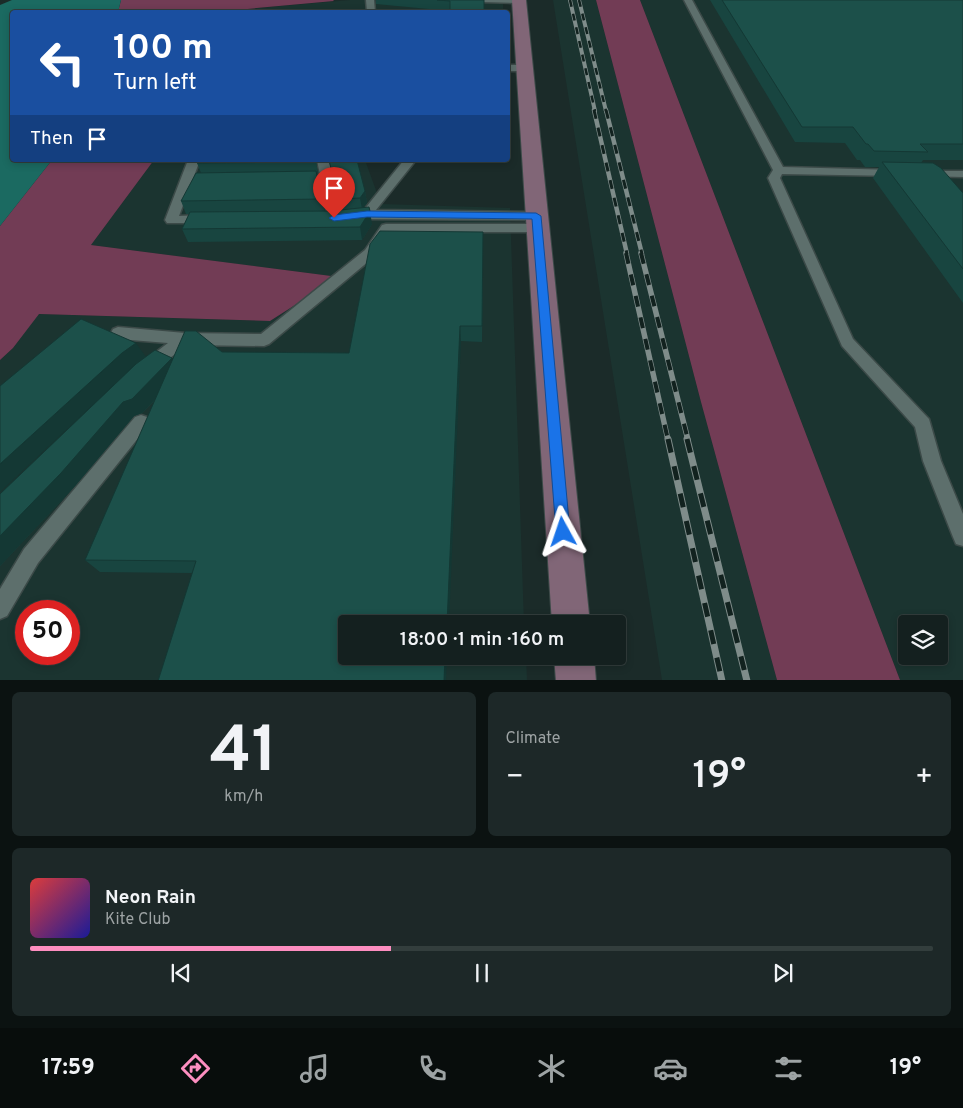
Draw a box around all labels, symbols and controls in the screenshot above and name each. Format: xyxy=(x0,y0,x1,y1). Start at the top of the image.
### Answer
text: 100 m xyxy=(113,27,213,71)
icon: left xyxy=(30,30,95,95)
text: Turn left xyxy=(113,70,196,97)
icon: arrive xyxy=(83,125,111,153)
text: Then xyxy=(30,127,73,151)
pin xyxy=(313,167,355,218)
icon: arrive xyxy=(320,174,348,202)
position arrow xyxy=(536,505,588,557)
speed limit sign: 50 xyxy=(15,600,80,665)
map controls xyxy=(898,615,948,665)
button: layers xyxy=(898,615,948,665)
text: 18:00 · 1 min · 160 m xyxy=(400,628,564,652)
text: 41 xyxy=(210,713,278,795)
text: Climate xyxy=(506,729,560,749)
text: 19° xyxy=(692,753,746,802)
text: − xyxy=(506,760,524,796)
text: + xyxy=(915,760,933,796)
text: km/h xyxy=(224,787,263,807)
text: Neon Rain xyxy=(105,886,196,910)
text: Kite Club xyxy=(105,910,170,930)
icon: previous xyxy=(167,959,195,987)
icon: pause xyxy=(468,959,496,987)
icon: next xyxy=(769,959,797,987)
icon: directions xyxy=(178,1051,213,1086)
icon: music xyxy=(297,1051,332,1086)
icon: phone xyxy=(415,1051,450,1086)
icon: climate xyxy=(534,1051,569,1086)
icon: car xyxy=(653,1051,688,1086)
icon: filters xyxy=(771,1051,806,1086)
text: 17:59 xyxy=(42,1055,95,1082)
text: 19° xyxy=(890,1055,921,1082)

